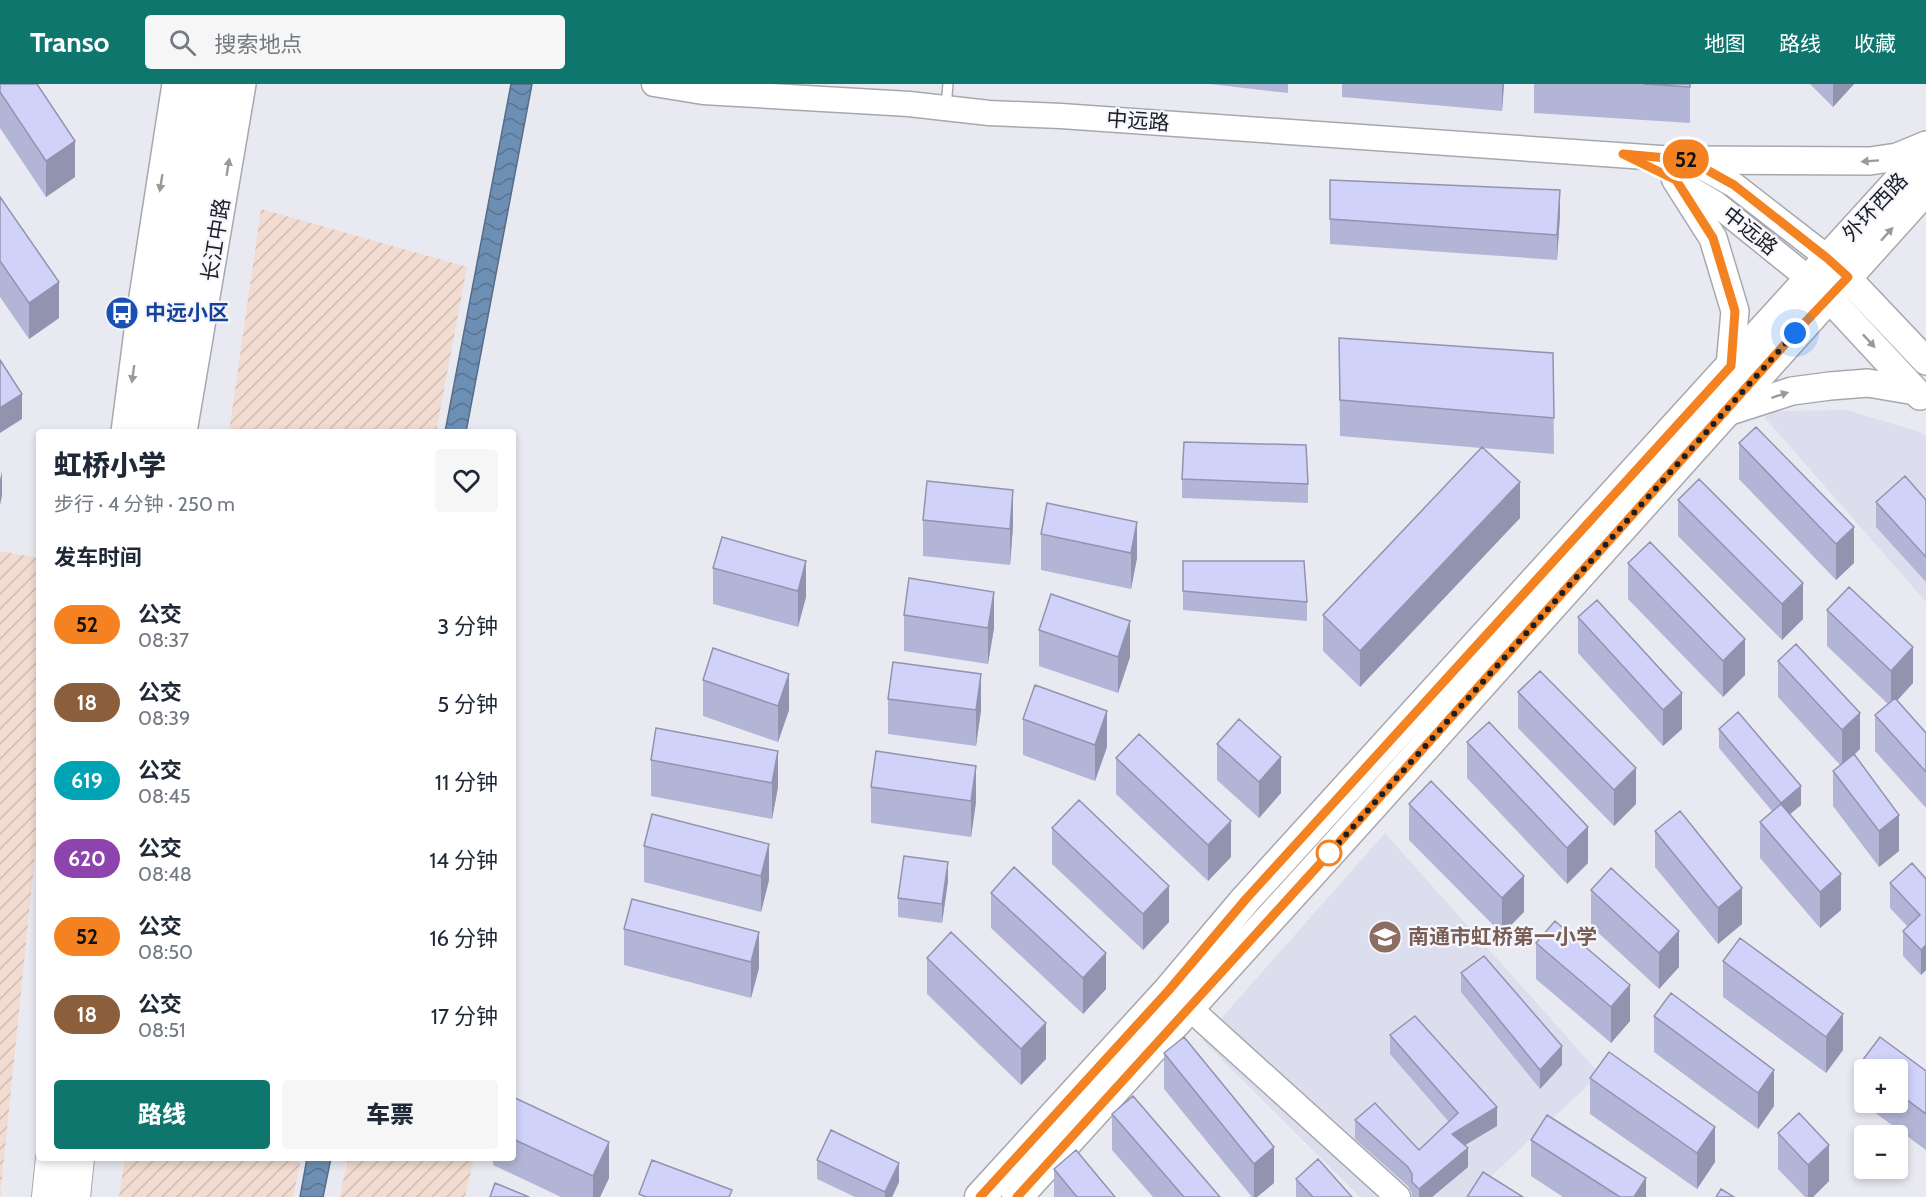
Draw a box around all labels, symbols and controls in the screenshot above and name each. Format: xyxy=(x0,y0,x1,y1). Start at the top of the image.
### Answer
search box xyxy=(145,15,565,69)
text: Transo xyxy=(30,25,109,59)
icon: search xyxy=(166,26,199,59)
text: 搜索地点 xyxy=(214,31,302,58)
text: 地图 xyxy=(1704,31,1746,56)
text: 路线 xyxy=(1779,31,1821,56)
text: 收藏 xyxy=(1854,31,1896,56)
street label: 中远路 xyxy=(1106,106,1170,135)
line badge: 52 xyxy=(1659,140,1713,178)
text: 52 xyxy=(1675,147,1697,172)
one-way arrow xyxy=(1861,156,1880,165)
one-way arrow xyxy=(224,158,233,177)
street label: 外环西路 xyxy=(1837,167,1912,246)
one-way arrow xyxy=(156,174,165,193)
street label: 长江中路 xyxy=(197,196,234,283)
street label: 中远路 xyxy=(1718,201,1783,260)
one-way arrow xyxy=(1880,227,1893,242)
bus stop icon: 中远小区 xyxy=(104,295,140,331)
place label: 中远小区 xyxy=(145,300,229,325)
your location xyxy=(1780,318,1810,348)
one-way arrow xyxy=(1862,334,1876,349)
one-way arrow xyxy=(128,364,137,383)
one-way arrow xyxy=(1771,390,1789,399)
text: 虹桥小学 xyxy=(54,448,166,482)
button: heart xyxy=(435,449,498,512)
text: 步行 · 4 分钟 · 250 m xyxy=(54,492,235,516)
text: 发车时间 xyxy=(54,544,142,571)
text: 公交 xyxy=(138,601,182,628)
text: 52 xyxy=(76,612,98,637)
text: 3 分钟 xyxy=(437,613,498,640)
text: 08:37 xyxy=(138,628,189,652)
text: 公交 xyxy=(138,679,182,706)
text: 18 xyxy=(77,690,97,715)
text: 5 分钟 xyxy=(437,691,498,718)
text: 08:39 xyxy=(138,706,190,730)
text: 公交 xyxy=(138,757,182,784)
text: 619 xyxy=(71,768,103,793)
text: 11 分钟 xyxy=(435,769,498,796)
text: 08:45 xyxy=(138,784,191,808)
text: 公交 xyxy=(138,835,182,862)
unlabelled marker xyxy=(1316,840,1342,866)
text: 620 xyxy=(68,846,106,871)
text: 14 分钟 xyxy=(429,847,498,874)
text: 08:48 xyxy=(138,862,192,886)
text: 公交 xyxy=(138,913,182,940)
school or university icon: 南通市虹桥第一小学 xyxy=(1367,919,1403,955)
text: 52 xyxy=(76,924,98,949)
place label: 南通市虹桥第一小学 xyxy=(1408,924,1597,949)
text: 16 分钟 xyxy=(429,925,498,952)
text: 08:50 xyxy=(138,940,193,964)
text: 公交 xyxy=(138,991,182,1018)
text: 18 xyxy=(77,1002,97,1027)
text: 17 分钟 xyxy=(431,1003,498,1030)
text: 08:51 xyxy=(138,1018,186,1042)
map controls xyxy=(1854,1059,1908,1179)
button: + xyxy=(1854,1059,1908,1113)
button: 路线 xyxy=(54,1080,270,1149)
button: 车票 xyxy=(282,1080,498,1149)
button: − xyxy=(1854,1125,1908,1179)

